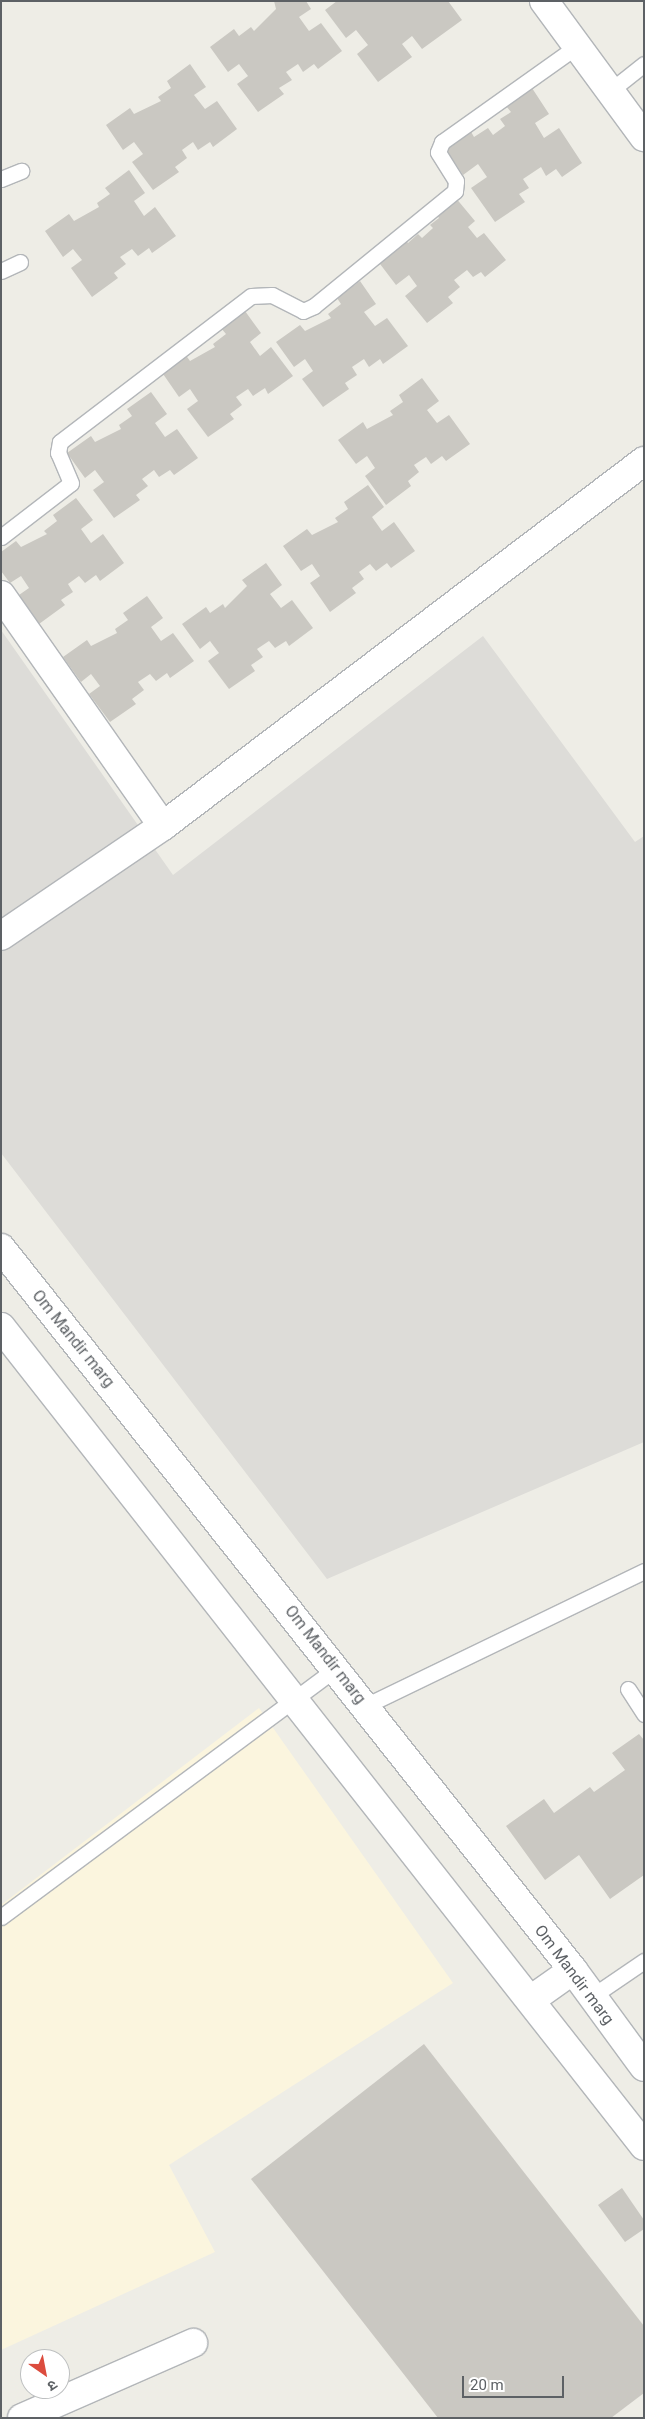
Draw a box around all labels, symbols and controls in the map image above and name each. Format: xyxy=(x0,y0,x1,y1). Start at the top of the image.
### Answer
street label: Om Mandir marg xyxy=(28,1286,118,1392)
street label: Om Mandir marg xyxy=(281,1602,369,1708)
street label: Om Mandir marg xyxy=(530,1921,618,2029)
north arrow xyxy=(20,2349,70,2399)
scale bar xyxy=(465,2366,568,2398)
text: 20 m xyxy=(470,2376,504,2394)
text: उ xyxy=(45,2377,60,2395)

